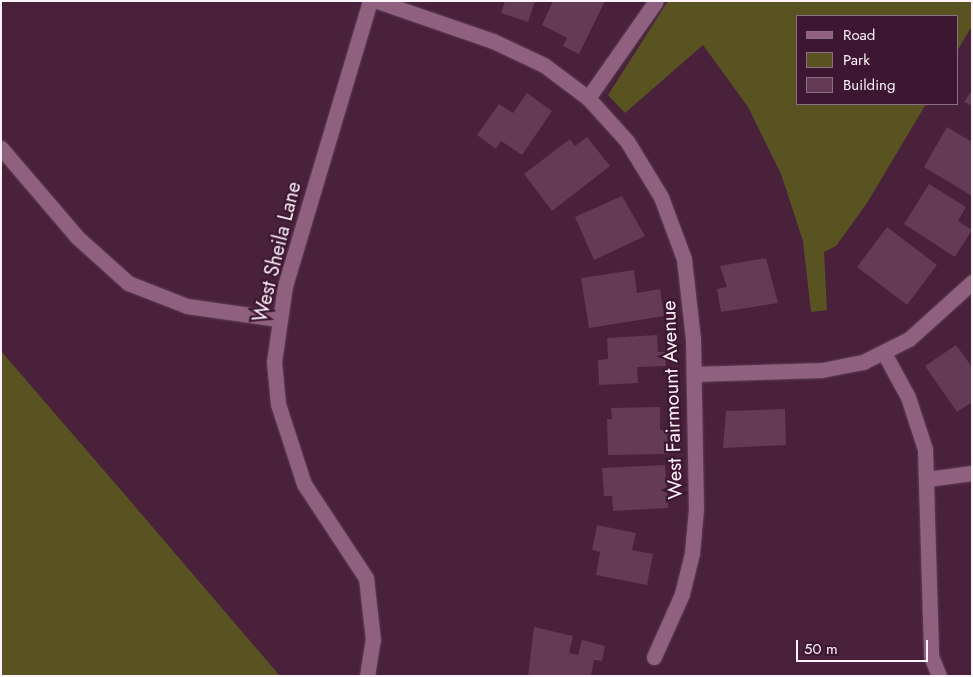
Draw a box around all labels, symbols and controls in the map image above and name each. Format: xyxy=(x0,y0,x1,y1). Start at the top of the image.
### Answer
legend xyxy=(796,15,958,105)
text: Road xyxy=(843,24,875,46)
text: Park xyxy=(843,49,870,71)
text: Building xyxy=(843,74,895,96)
street label: West Sheila Lane xyxy=(248,179,306,325)
street label: West Fairmount Avenue xyxy=(657,300,687,500)
scale bar xyxy=(798,630,930,662)
text: 50 m xyxy=(804,638,838,660)

